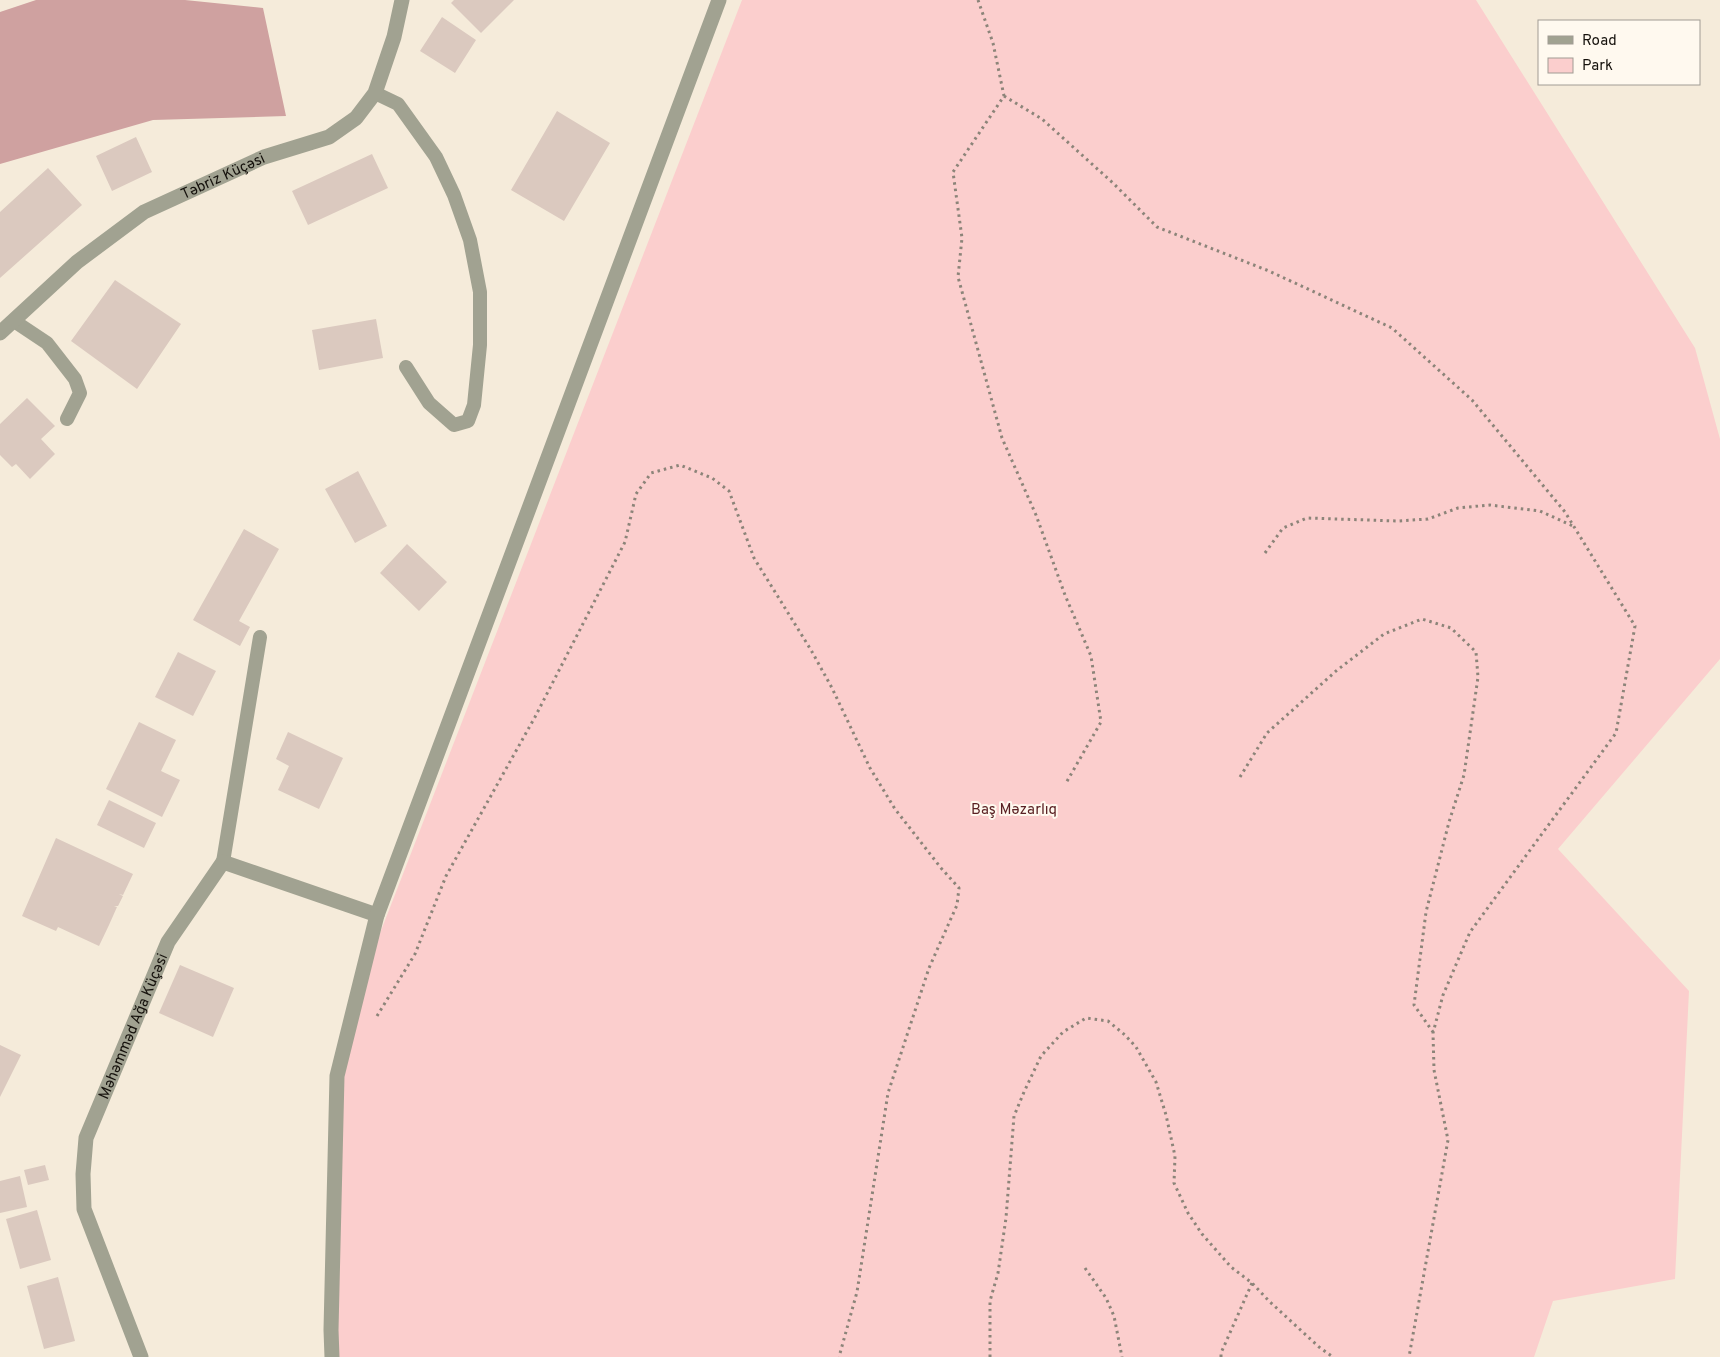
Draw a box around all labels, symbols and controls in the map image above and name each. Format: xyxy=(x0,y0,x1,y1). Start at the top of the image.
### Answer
legend xyxy=(1538,20,1700,85)
text: Road xyxy=(1582,32,1617,51)
text: Park xyxy=(1582,57,1613,76)
street label: Təbriz Küçəsi xyxy=(178,150,269,205)
park label: Baş Məzarlıq xyxy=(971,801,1057,820)
street label: Məhəmməd Ağa Küçəsi xyxy=(95,951,173,1103)

